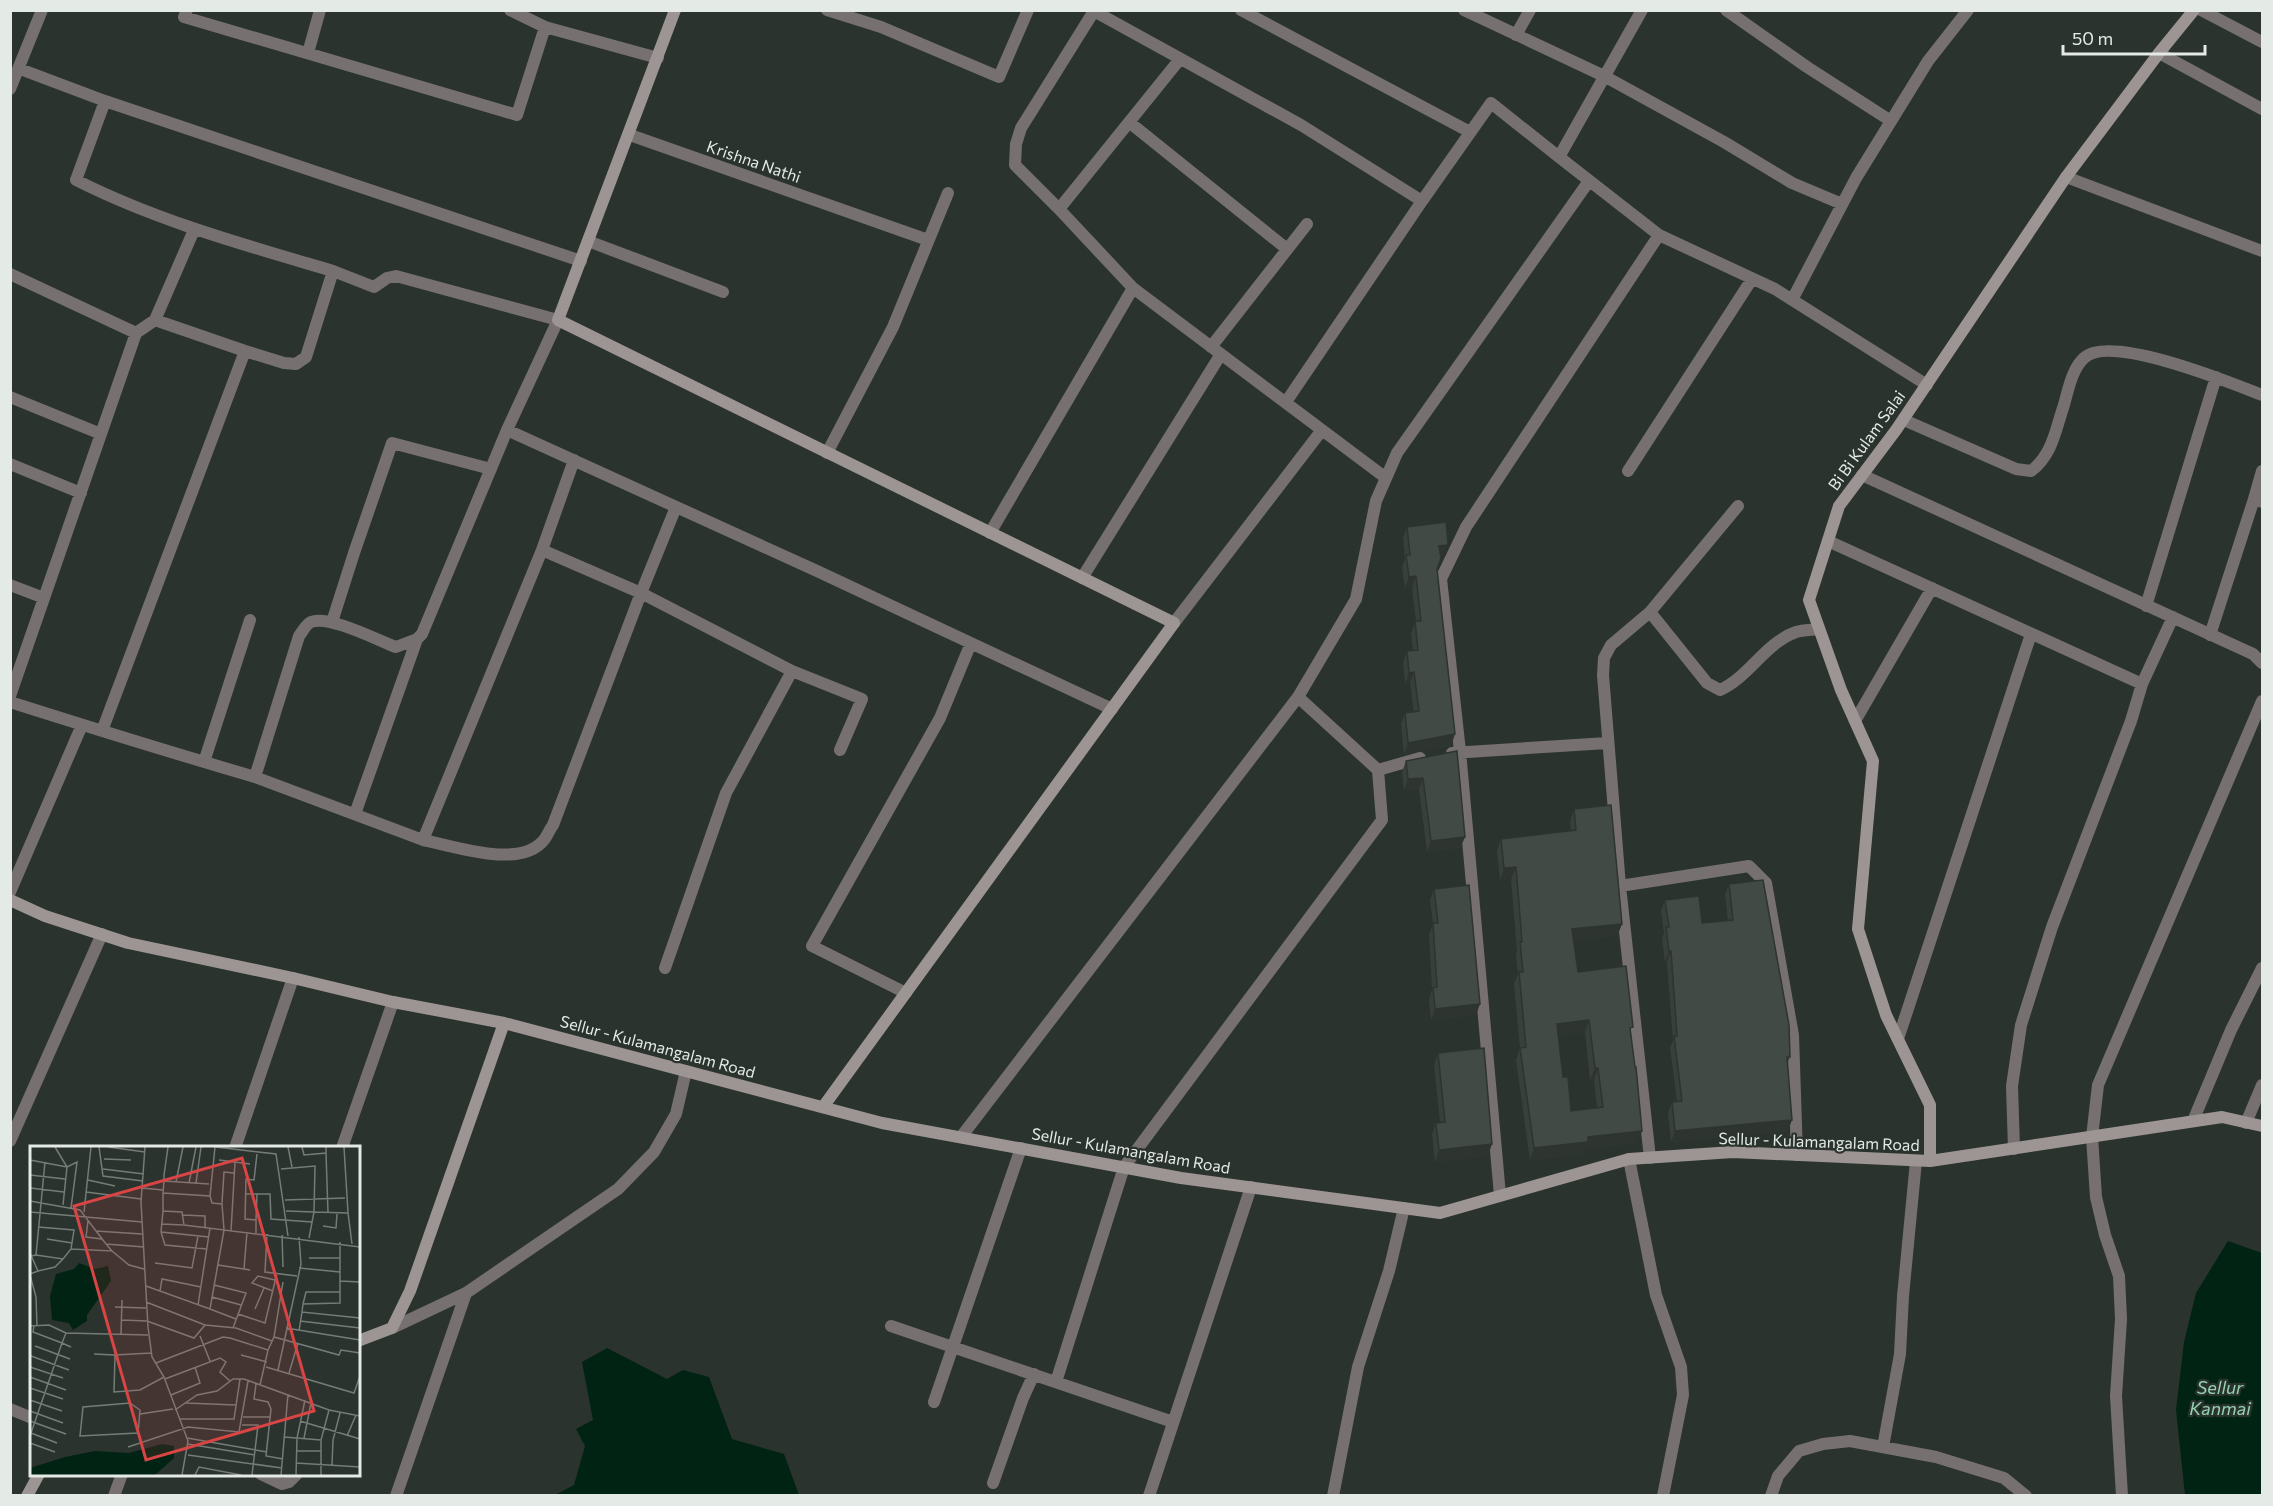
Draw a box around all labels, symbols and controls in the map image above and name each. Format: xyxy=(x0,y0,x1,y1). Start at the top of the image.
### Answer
scale bar xyxy=(2063,18,2206,56)
text: 50 m xyxy=(2072,27,2113,49)
street label: Krishna Nathi xyxy=(704,136,804,186)
street label: Bi Bi Kulam Salai xyxy=(1824,387,1908,493)
street label: Sellur - Kulamangalam Road xyxy=(558,1011,758,1081)
street label: Sellur - Kulamangalam Road xyxy=(1030,1123,1232,1177)
street label: Sellur - Kulamangalam Road xyxy=(1718,1128,1920,1154)
inset map xyxy=(30,1146,360,1476)
water label: Sellur Kanmai xyxy=(2189,1376,2252,1419)

